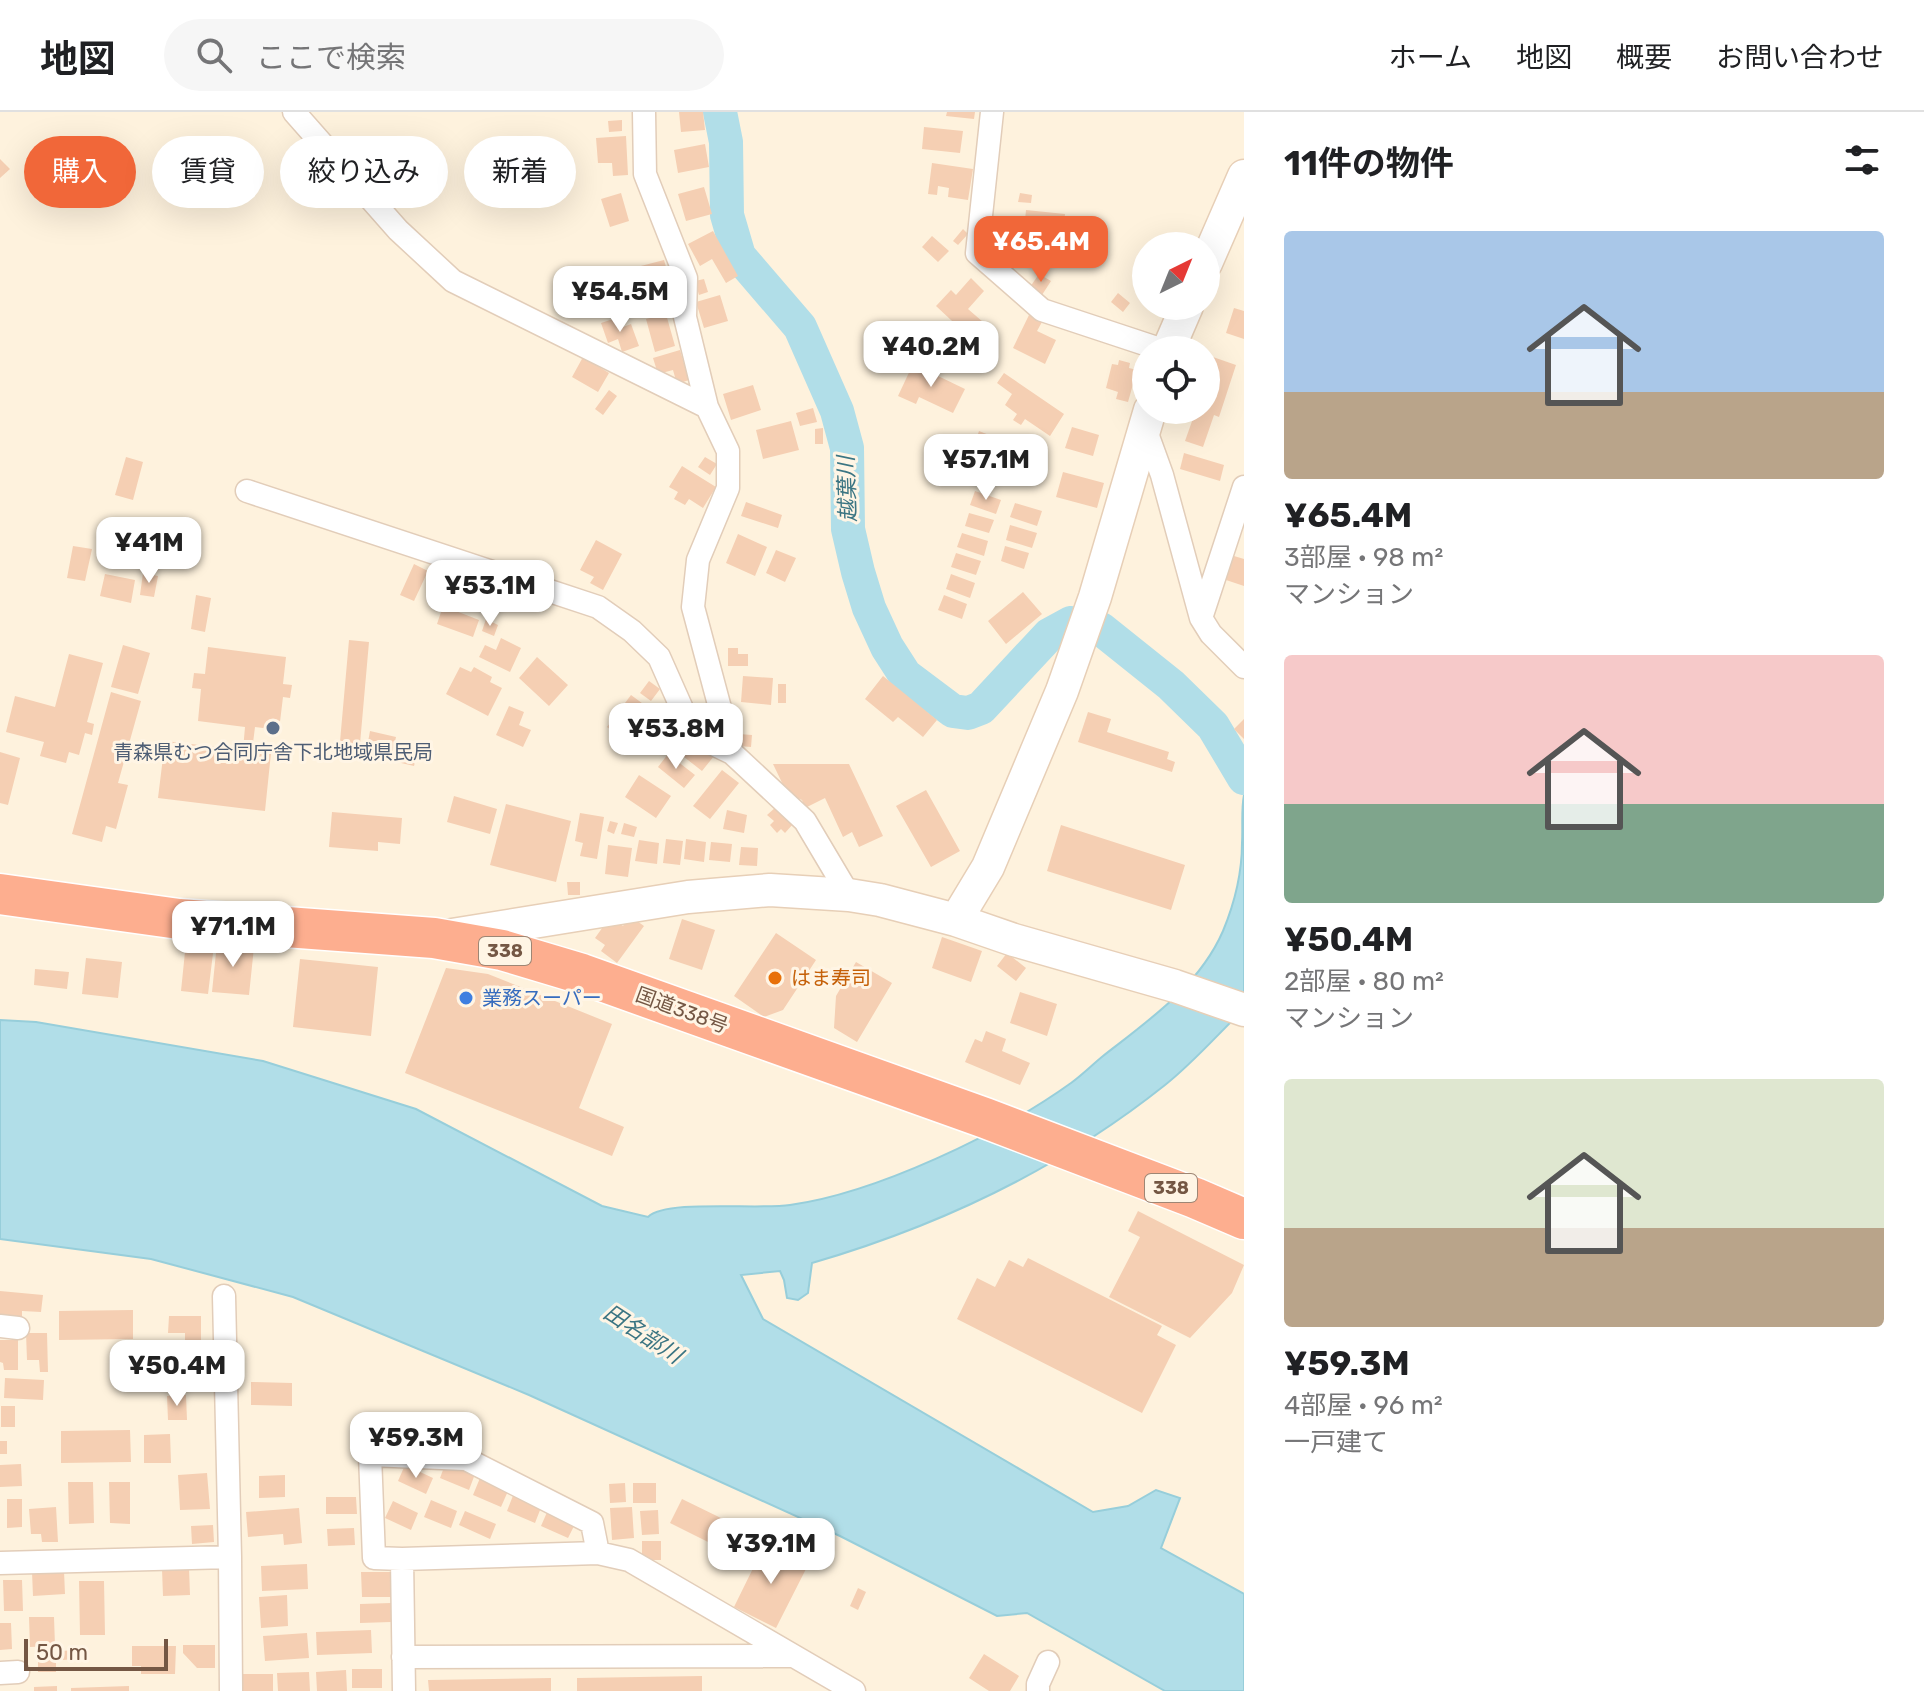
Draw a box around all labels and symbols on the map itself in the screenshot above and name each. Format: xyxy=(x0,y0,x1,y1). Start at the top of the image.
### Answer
pin: ¥65.4M xyxy=(976,216,1106,284)
north arrow xyxy=(1132,232,1220,320)
pin: ¥54.5M xyxy=(555,266,685,334)
pin: ¥40.2M xyxy=(866,321,996,389)
pin: ¥57.1M xyxy=(921,434,1051,502)
water label: 越葉川 xyxy=(832,454,862,522)
pin: ¥41M xyxy=(102,517,196,585)
pin: ¥53.1M xyxy=(425,560,555,628)
pin: ¥53.8M xyxy=(611,703,741,771)
marker: 青森県むつ合同庁舎下北地域県民局 xyxy=(264,719,282,737)
place label: 青森県むつ合同庁舎下北地域県民局 xyxy=(113,740,433,764)
pin: ¥71.1M xyxy=(168,901,298,969)
road number: 338 xyxy=(479,937,531,965)
place label: はま寿司 xyxy=(791,966,871,990)
marker: はま寿司 xyxy=(766,969,784,987)
street label: 国道338号 xyxy=(632,982,732,1038)
place label: 業務スーパー xyxy=(482,986,602,1010)
marker: 業務スーパー xyxy=(457,989,475,1007)
road number: 338 xyxy=(1145,1174,1197,1202)
water label: 田名部川 xyxy=(599,1299,689,1370)
pin: ¥50.4M xyxy=(112,1340,242,1408)
pin: ¥59.3M xyxy=(351,1412,481,1480)
pin: ¥39.1M xyxy=(706,1518,836,1586)
scale bar xyxy=(24,1635,168,1671)

